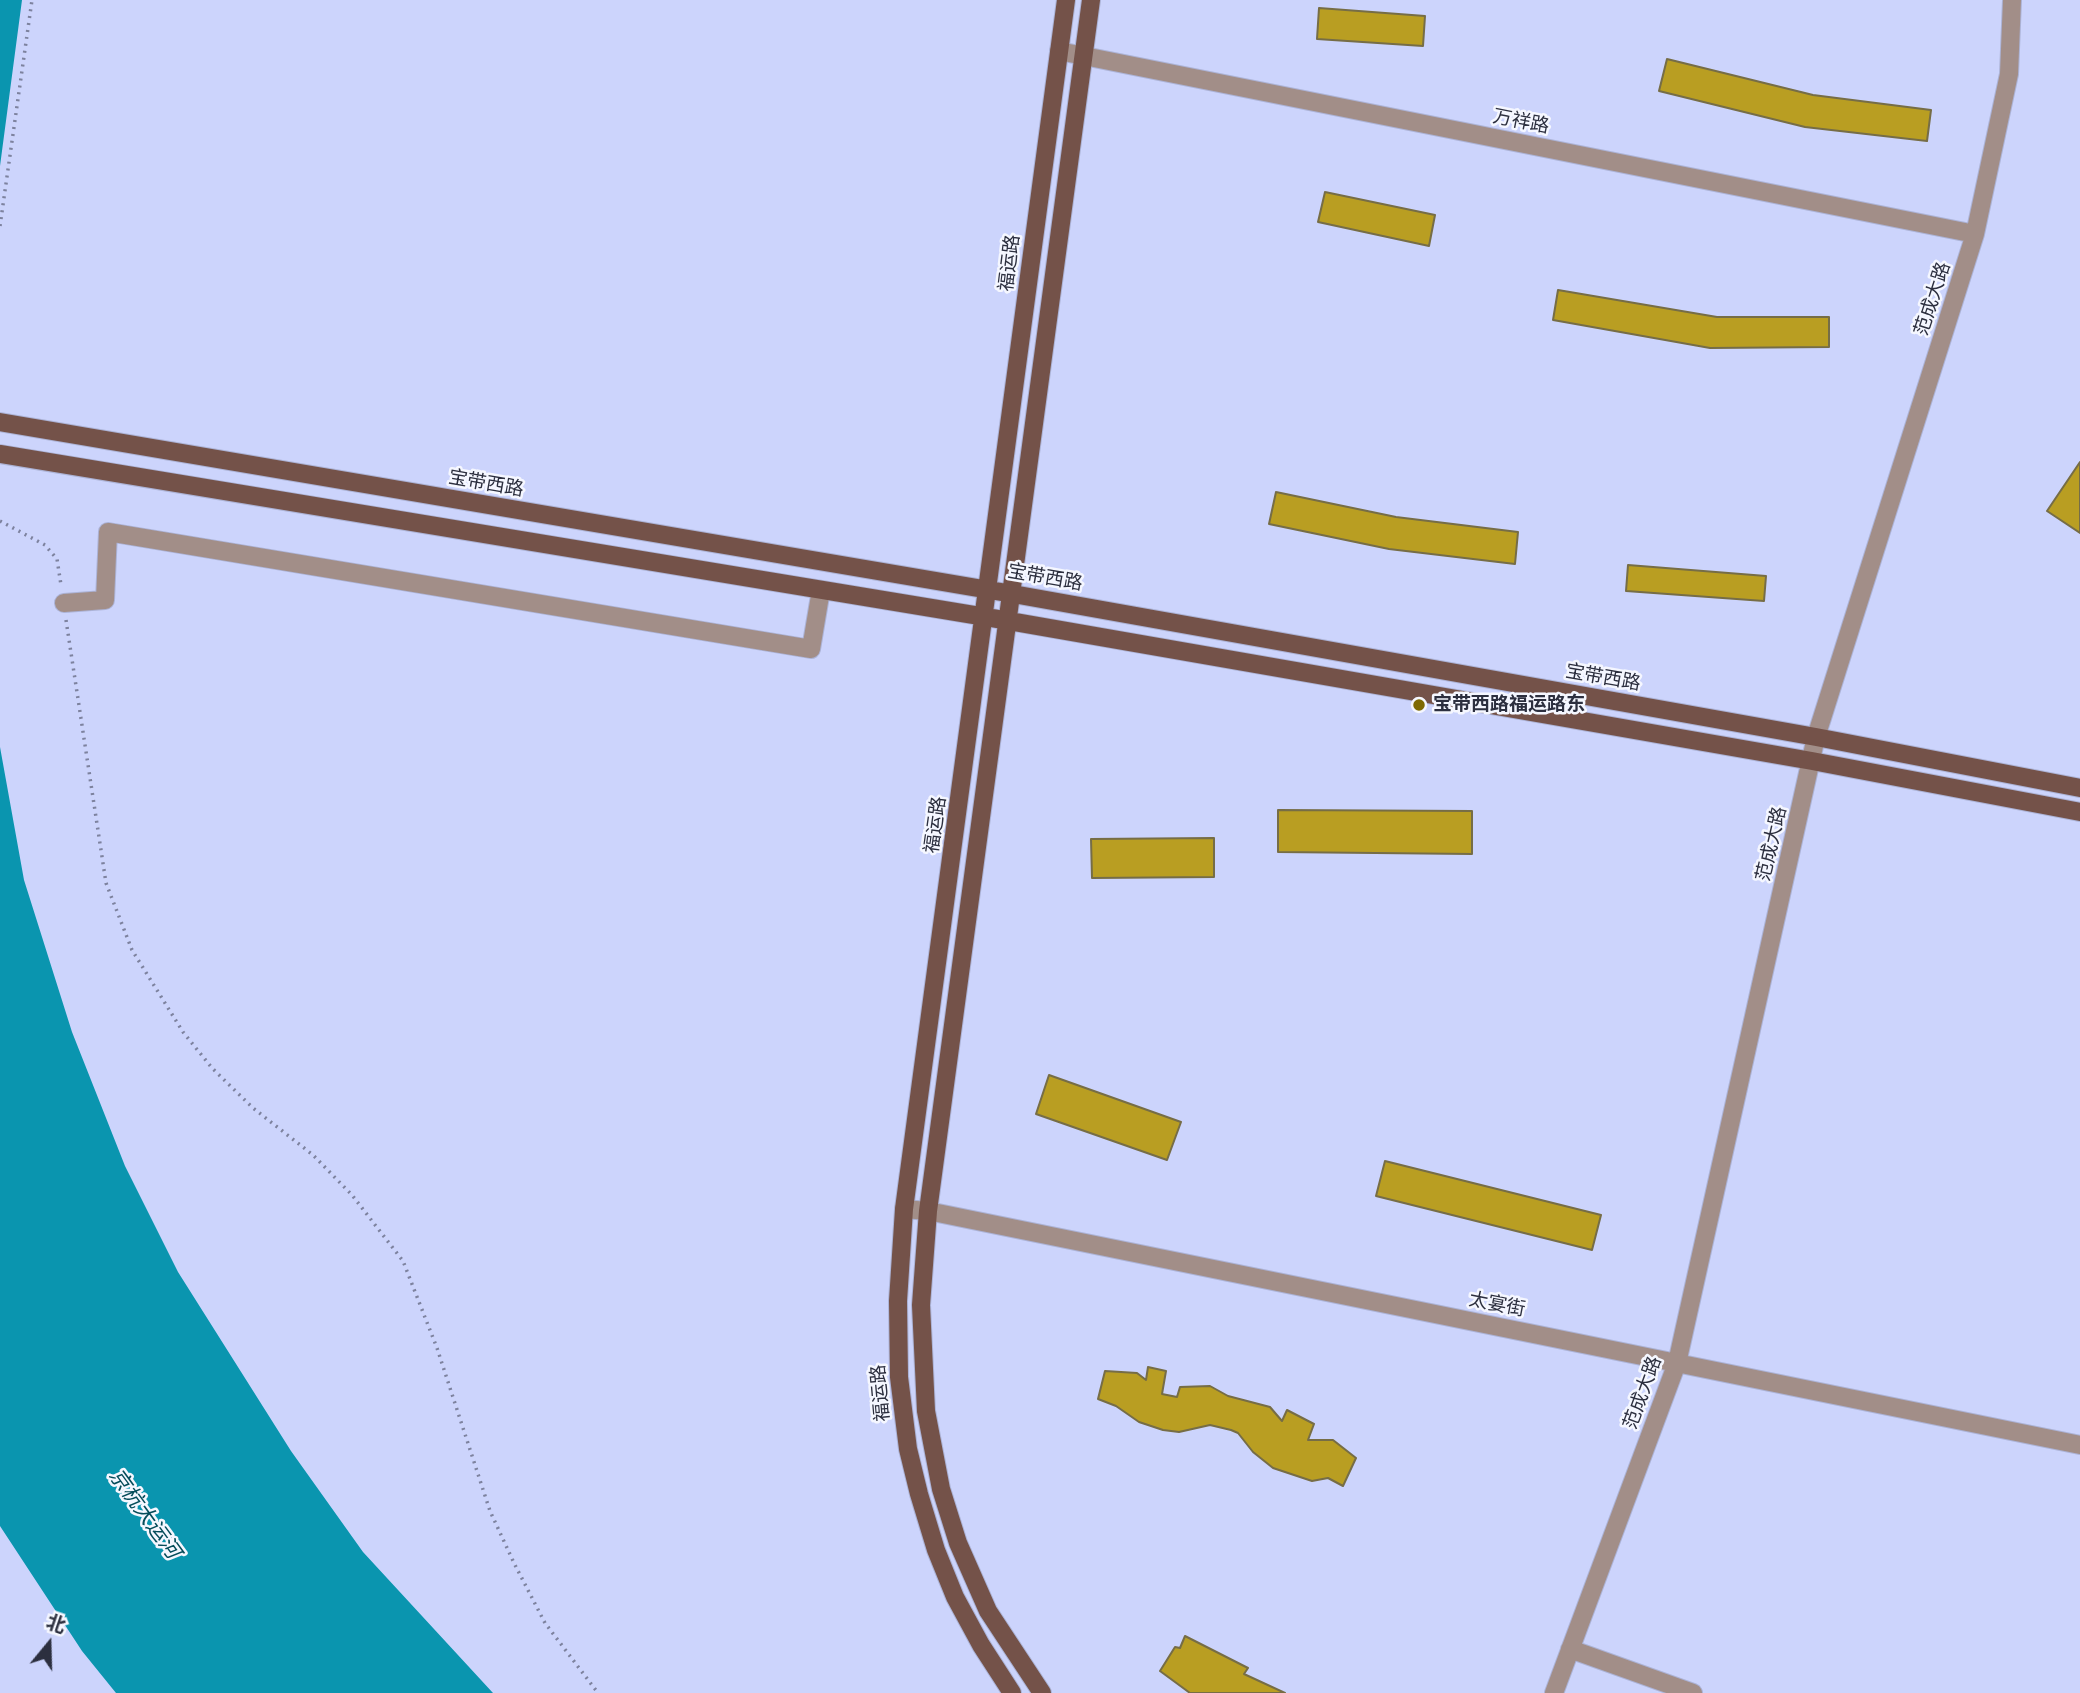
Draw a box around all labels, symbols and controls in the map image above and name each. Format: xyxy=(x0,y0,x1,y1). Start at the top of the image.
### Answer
street label: 万祥路 xyxy=(1491,105,1551,139)
street label: 福运路 xyxy=(995,233,1025,293)
street label: 范成大路 xyxy=(1910,259,1956,339)
street label: 宝带西路 xyxy=(447,466,525,502)
street label: 宝带西路 xyxy=(1006,560,1084,596)
street label: 宝带西路 xyxy=(1564,660,1642,696)
place label: 宝带西路福运路东 xyxy=(1433,694,1585,716)
marker: 宝带西路福运路东 xyxy=(1411,697,1427,713)
street label: 福运路 xyxy=(921,795,951,855)
street label: 范成大路 xyxy=(1752,804,1792,884)
street label: 太宴街 xyxy=(1467,1288,1527,1322)
street label: 范成大路 xyxy=(1619,1353,1667,1433)
street label: 福运路 xyxy=(867,1364,895,1422)
water label: 京杭大运河 xyxy=(103,1464,185,1564)
north arrow xyxy=(14,1609,84,1679)
text: 北 xyxy=(43,1610,69,1638)

